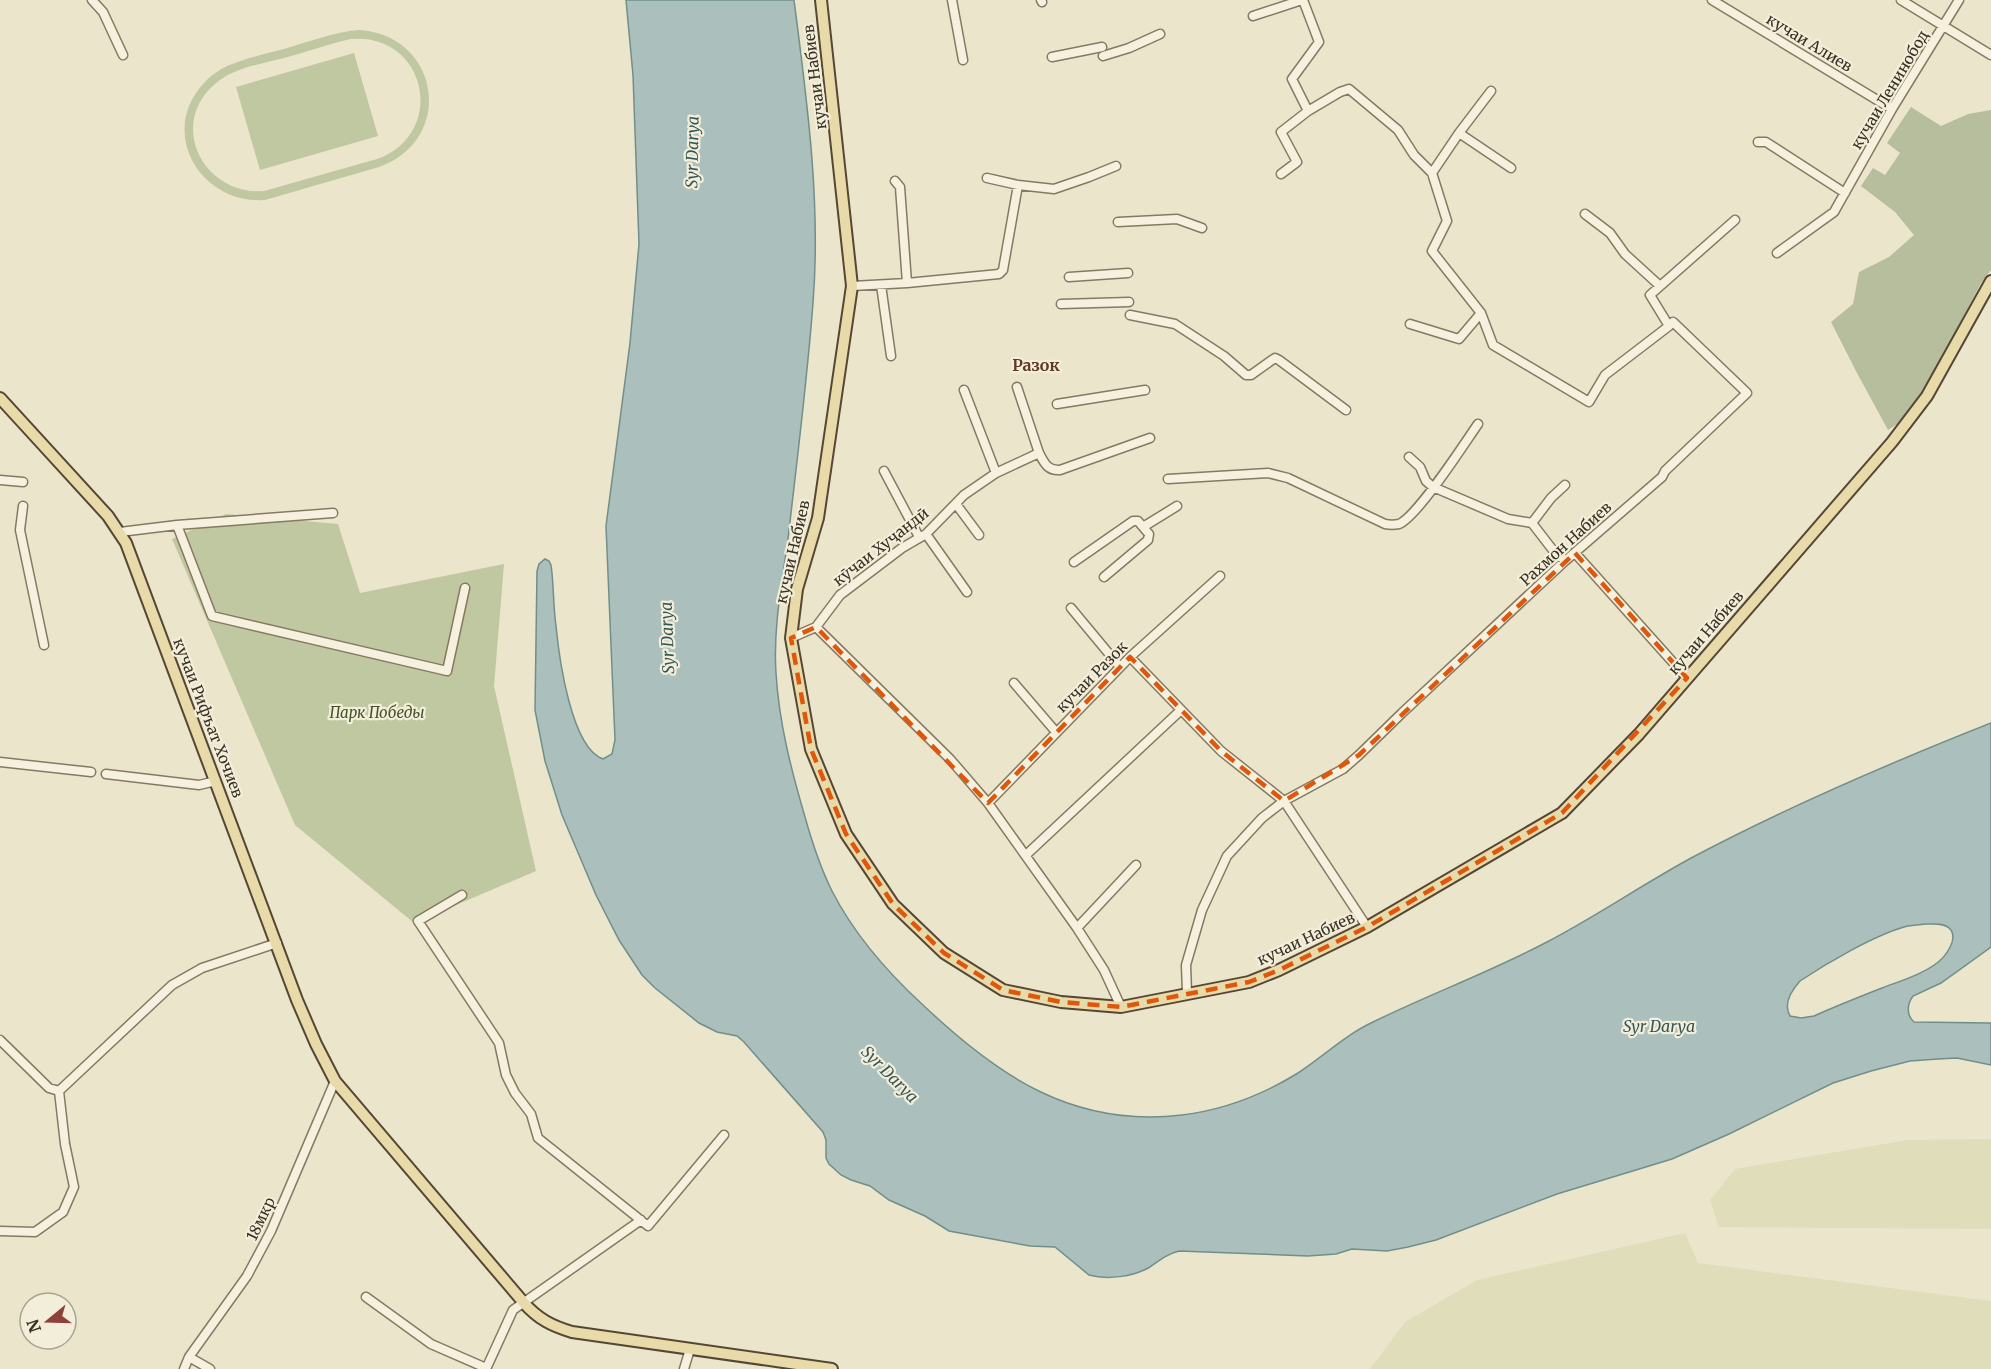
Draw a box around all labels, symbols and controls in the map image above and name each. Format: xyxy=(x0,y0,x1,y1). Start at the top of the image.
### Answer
street label: кучаи Алиев xyxy=(1763,9,1856,76)
street label: кучаи Набиев xyxy=(799,23,830,131)
street label: кучаи Ленинобод xyxy=(1847,27,1933,153)
water label: Syr Darya xyxy=(681,116,703,188)
district label: Разок xyxy=(1012,355,1060,375)
street label: Рахмон Набиев xyxy=(1516,497,1615,590)
street label: кучаи Набиев xyxy=(771,498,814,605)
street label: кӯчаи Хуҷандӣ xyxy=(829,503,932,590)
street label: кучаи Набиев xyxy=(1664,587,1747,679)
water label: Syr Darya xyxy=(656,602,678,674)
street label: кучаи Рифъат Хочиев xyxy=(169,635,248,800)
street label: кучаи Разок xyxy=(1052,637,1132,716)
park label: Парк Победы xyxy=(329,703,425,722)
street label: кучаи Набиев xyxy=(1254,908,1358,969)
water label: Syr Darya xyxy=(1623,1016,1695,1036)
water label: Syr Darya xyxy=(857,1041,923,1107)
street label: 18мкр xyxy=(242,1194,279,1244)
north arrow xyxy=(18,1291,78,1351)
text: N xyxy=(22,1316,45,1335)

